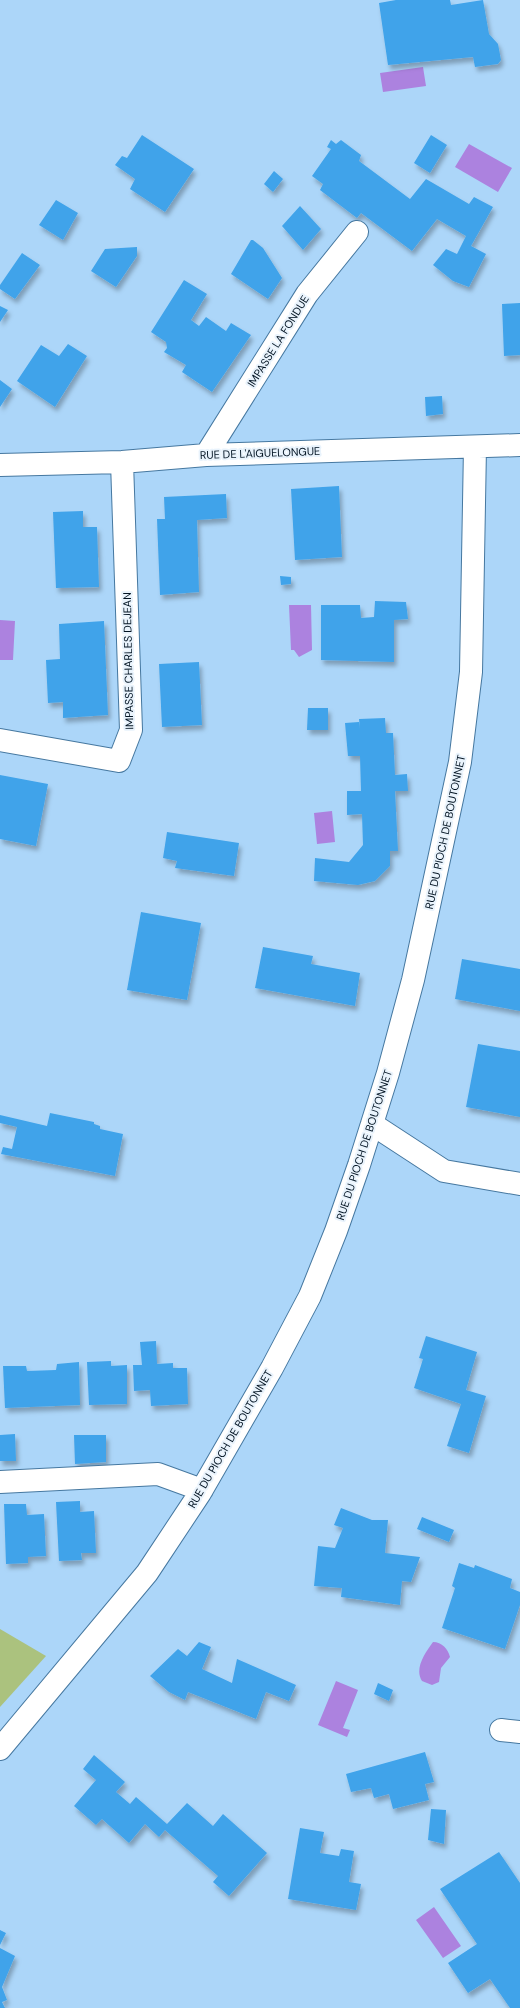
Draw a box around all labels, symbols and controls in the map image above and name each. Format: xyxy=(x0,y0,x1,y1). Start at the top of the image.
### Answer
street label: IMPASSE LA FONDUE xyxy=(244,293,312,389)
street label: RUE DE L'AIGUELONGUE xyxy=(200,444,320,462)
street label: IMPASSE CHARLES DEJEAN xyxy=(120,592,136,730)
street label: RUE DU PIOCH DE BOUTONNET xyxy=(422,754,468,910)
street label: RUE DU PIOCH DE BOUTONNET xyxy=(333,1068,395,1222)
street label: RUE DU PIOCH DE BOUTONNET xyxy=(185,1367,275,1511)

